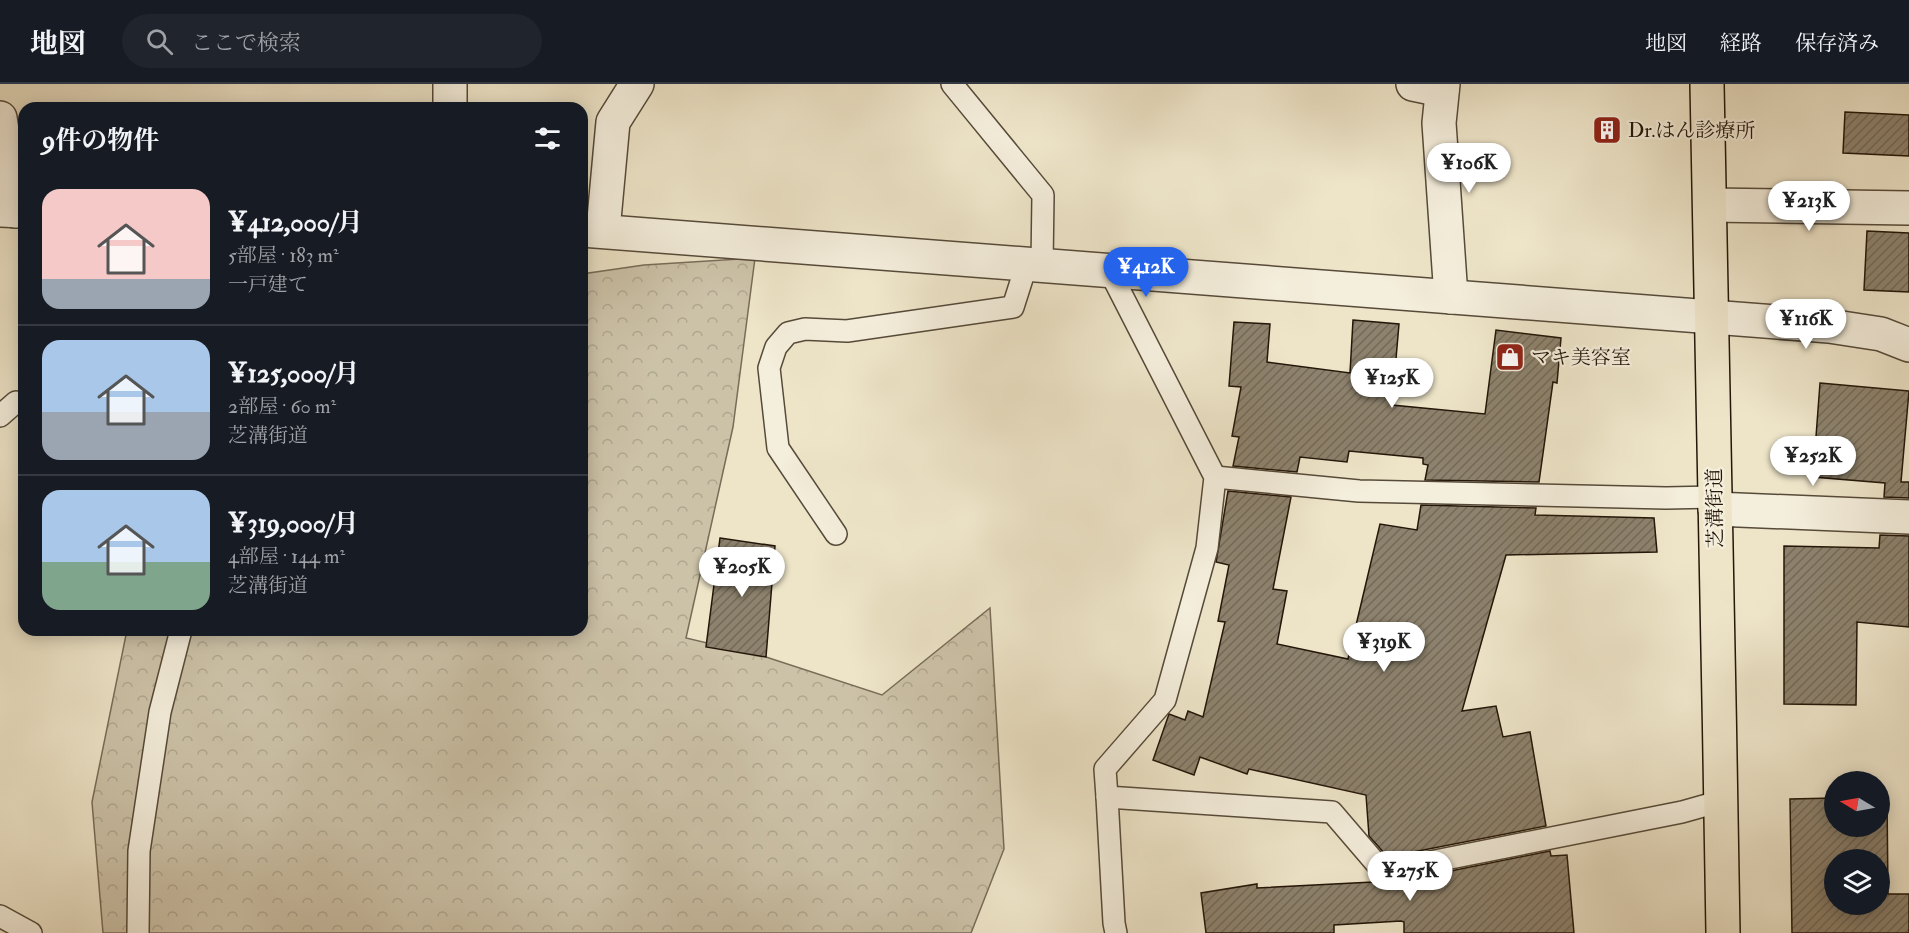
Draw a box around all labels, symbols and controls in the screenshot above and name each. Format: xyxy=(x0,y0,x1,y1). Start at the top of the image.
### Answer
search box xyxy=(122,14,542,68)
icon: search xyxy=(143,25,176,58)
text: 地図 xyxy=(30,27,86,62)
text: ここで検索 xyxy=(191,29,301,57)
text: 地図 xyxy=(1645,30,1687,57)
text: 経路 xyxy=(1720,30,1762,57)
text: 保存済み xyxy=(1795,30,1879,57)
building icon: Dr.はん診療所 xyxy=(1591,114,1623,146)
place label: Dr.はん診療所 xyxy=(1628,118,1755,143)
icon: filters xyxy=(531,122,564,155)
text: 9件の物件 xyxy=(42,125,159,157)
pin: ¥106K xyxy=(1427,143,1511,194)
text: ¥106K xyxy=(1441,150,1497,175)
pin: ¥213K xyxy=(1767,181,1851,232)
text: ¥213K xyxy=(1782,188,1836,213)
text: ¥412,000/月 xyxy=(228,207,363,239)
icon: home xyxy=(90,213,162,285)
text: 5部屋 · 183 m² xyxy=(228,243,339,268)
pin: ¥412K xyxy=(1104,247,1188,298)
text: ¥412K xyxy=(1117,254,1175,279)
text: 一戸建て xyxy=(228,272,308,297)
pin: ¥116K xyxy=(1764,299,1848,350)
text: ¥116K xyxy=(1779,306,1833,331)
shop icon: マキ美容室 xyxy=(1494,341,1526,373)
place label: マキ美容室 xyxy=(1531,345,1631,370)
text: ¥125,000/月 xyxy=(228,358,360,390)
pin: ¥125K xyxy=(1350,358,1434,409)
icon: home xyxy=(90,364,162,436)
text: ¥125K xyxy=(1364,365,1420,390)
text: 2部屋 · 60 m² xyxy=(228,394,336,419)
text: 芝溝街道 xyxy=(228,423,308,448)
pin: ¥252K xyxy=(1771,436,1855,487)
text: ¥252K xyxy=(1784,443,1842,468)
street label: 芝溝街道 xyxy=(1702,468,1728,548)
text: ¥319,000/月 xyxy=(228,508,359,540)
icon: home xyxy=(90,514,162,586)
text: 4部屋 · 144 m² xyxy=(228,544,345,569)
pin: ¥205K xyxy=(700,547,784,598)
text: ¥205K xyxy=(713,554,771,579)
text: 芝溝街道 xyxy=(228,573,308,598)
pin: ¥319K xyxy=(1342,622,1426,673)
text: ¥319K xyxy=(1357,629,1411,654)
north arrow xyxy=(1824,771,1890,837)
map controls xyxy=(1824,771,1890,915)
button: layers xyxy=(1824,849,1890,915)
pin: ¥275K xyxy=(1368,851,1452,902)
text: ¥275K xyxy=(1381,858,1439,883)

